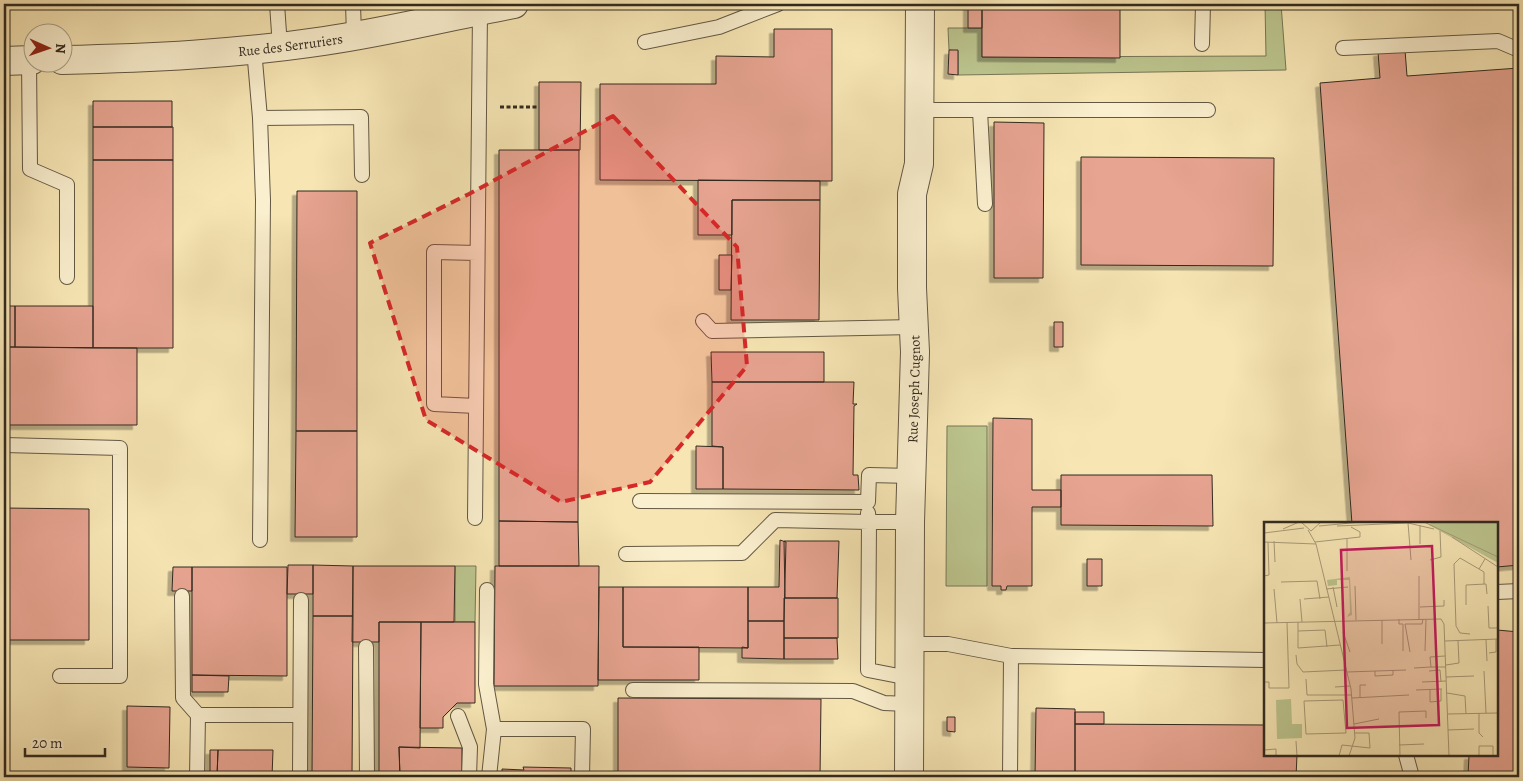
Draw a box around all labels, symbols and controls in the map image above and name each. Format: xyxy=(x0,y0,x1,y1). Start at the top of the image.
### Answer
north arrow xyxy=(22,22,72,72)
street label: Rue des Serruriers xyxy=(237,29,344,61)
text: N xyxy=(51,43,70,54)
street label: Rue Joseph Cugnot xyxy=(903,334,925,443)
inset map xyxy=(1264,522,1498,756)
scale bar xyxy=(25,726,105,758)
text: 20 m xyxy=(32,733,63,753)

